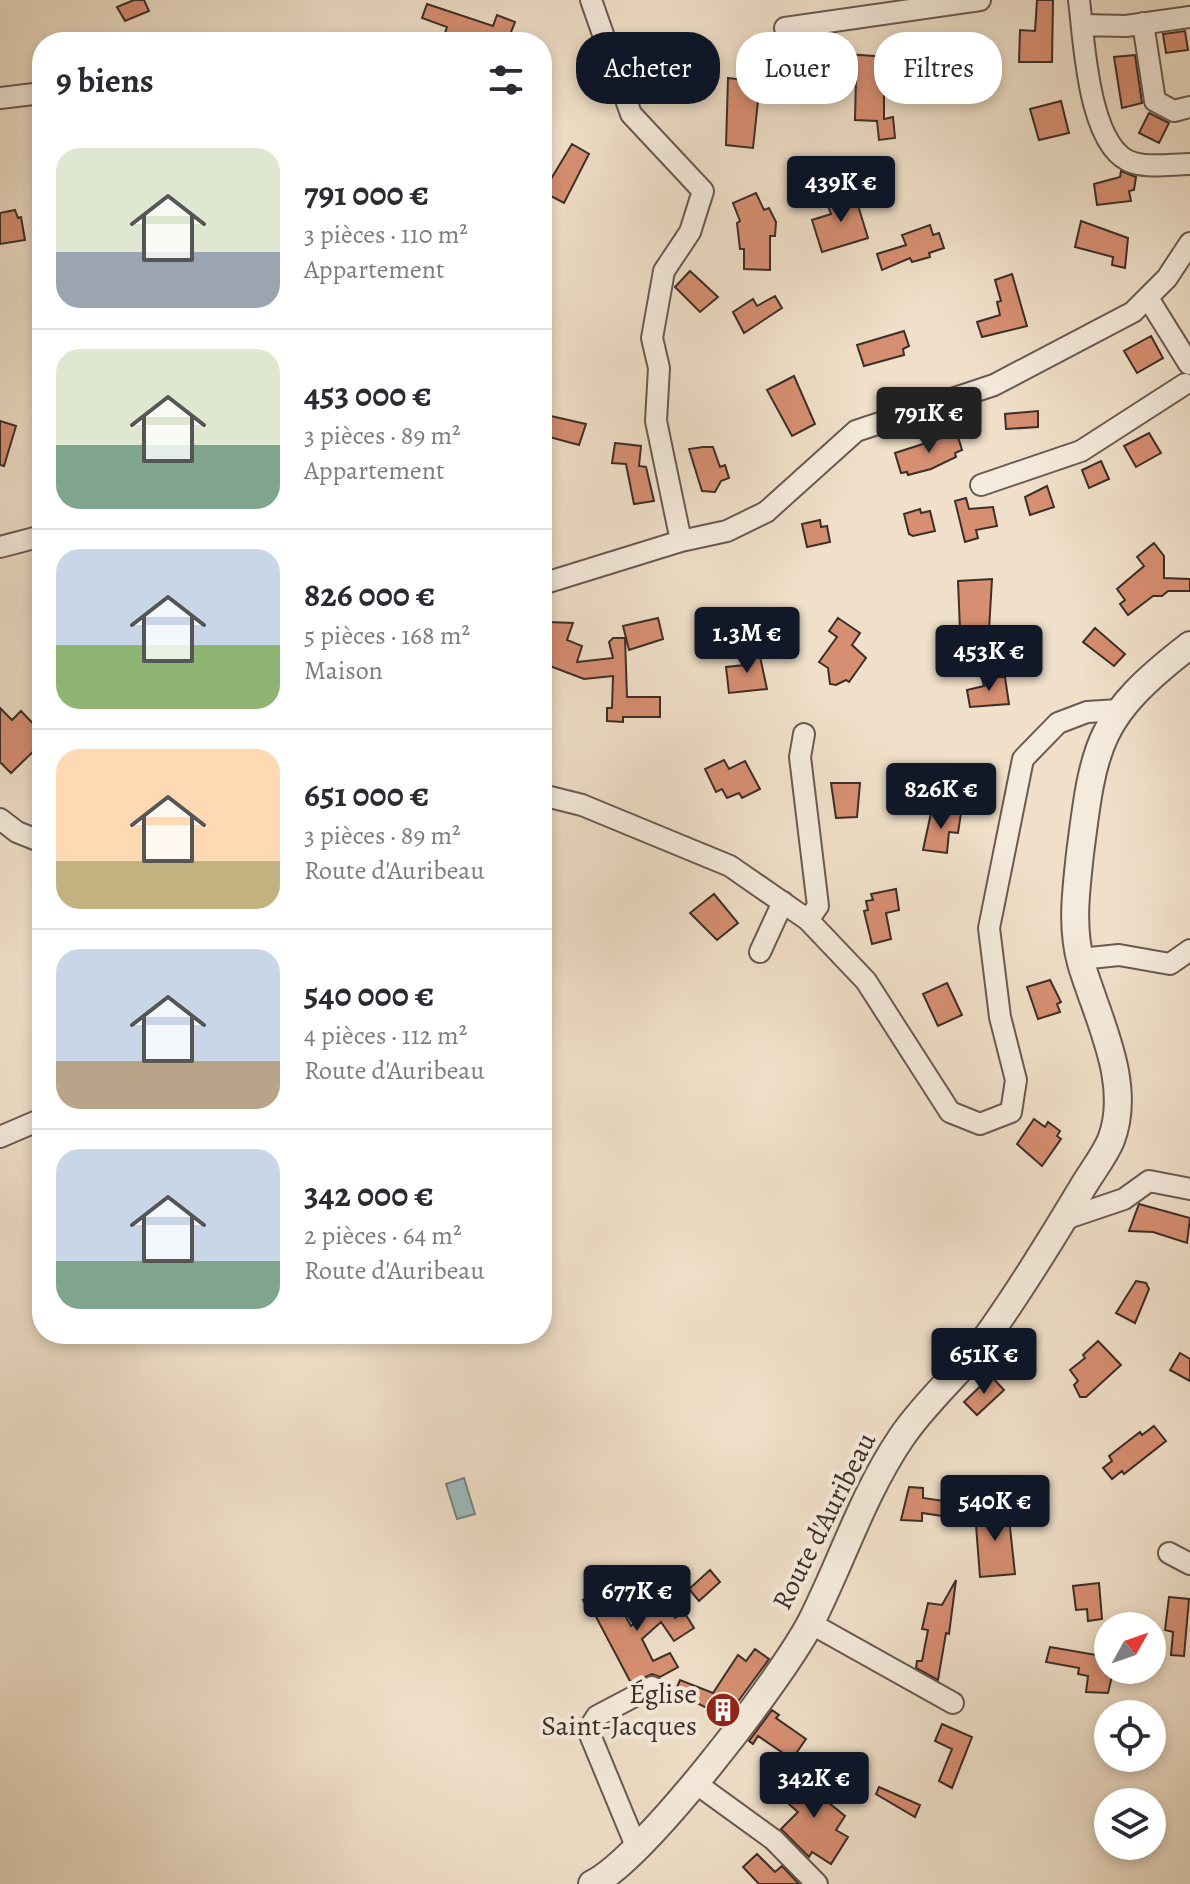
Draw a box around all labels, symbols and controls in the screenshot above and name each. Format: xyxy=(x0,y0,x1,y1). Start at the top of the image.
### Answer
chip: Acheter xyxy=(576,32,720,104)
chip: Louer xyxy=(736,32,858,104)
chip: Filtres xyxy=(874,32,1002,104)
text: 9 biens xyxy=(56,57,154,104)
icon: filters xyxy=(484,58,528,102)
pin: 439K € xyxy=(776,156,906,224)
text: 439K € xyxy=(805,164,877,199)
text: 791 000 € xyxy=(304,170,429,217)
icon: home xyxy=(120,180,216,276)
text: 3 pièces · 110 m² xyxy=(304,217,468,252)
text: Appartement xyxy=(304,252,445,287)
text: 453 000 € xyxy=(304,371,432,418)
icon: home xyxy=(120,381,216,477)
pin: 791K € xyxy=(864,387,994,455)
text: 791K € xyxy=(895,395,963,430)
text: 3 pièces · 89 m² xyxy=(304,418,461,453)
text: Appartement xyxy=(304,453,445,488)
text: 826 000 € xyxy=(304,571,435,618)
icon: home xyxy=(120,581,216,677)
pin: 1.3M € xyxy=(682,607,812,675)
text: 1.3M € xyxy=(713,615,781,650)
text: 5 pièces · 168 m² xyxy=(304,618,470,653)
pin: 453K € xyxy=(924,625,1054,693)
text: 453K € xyxy=(953,633,1025,668)
text: Maison xyxy=(304,653,383,688)
pin: 826K € xyxy=(876,763,1006,831)
text: 651 000 € xyxy=(304,771,429,818)
text: 826K € xyxy=(904,771,978,806)
icon: home xyxy=(120,781,216,877)
text: 3 pièces · 89 m² xyxy=(304,818,461,853)
text: Route d'Auribeau xyxy=(304,853,485,888)
text: 540 000 € xyxy=(304,971,434,1018)
icon: home xyxy=(120,981,216,1077)
text: 4 pièces · 112 m² xyxy=(304,1018,467,1053)
text: Route d'Auribeau xyxy=(304,1053,485,1088)
text: 342 000 € xyxy=(304,1171,434,1218)
icon: home xyxy=(120,1181,216,1277)
text: 2 pièces · 64 m² xyxy=(304,1218,462,1253)
text: Route d'Auribeau xyxy=(304,1253,485,1288)
pin: 651K € xyxy=(919,1328,1049,1396)
text: 651K € xyxy=(949,1336,1019,1371)
street label: Route d'Auribeau xyxy=(763,1425,885,1616)
pin: 540K € xyxy=(930,1475,1060,1543)
text: 540K € xyxy=(959,1483,1031,1518)
pin: 677K € xyxy=(572,1565,702,1633)
text: 677K € xyxy=(602,1573,672,1608)
north arrow xyxy=(1094,1612,1166,1684)
map controls xyxy=(1094,1612,1166,1860)
place label: Église Saint-Jacques xyxy=(541,1675,697,1745)
building icon: Église Saint-Jacques xyxy=(704,1691,742,1729)
button: locate xyxy=(1094,1700,1166,1772)
pin: 342K € xyxy=(749,1752,879,1820)
text: 342K € xyxy=(778,1760,850,1795)
button: layers xyxy=(1094,1788,1166,1860)

